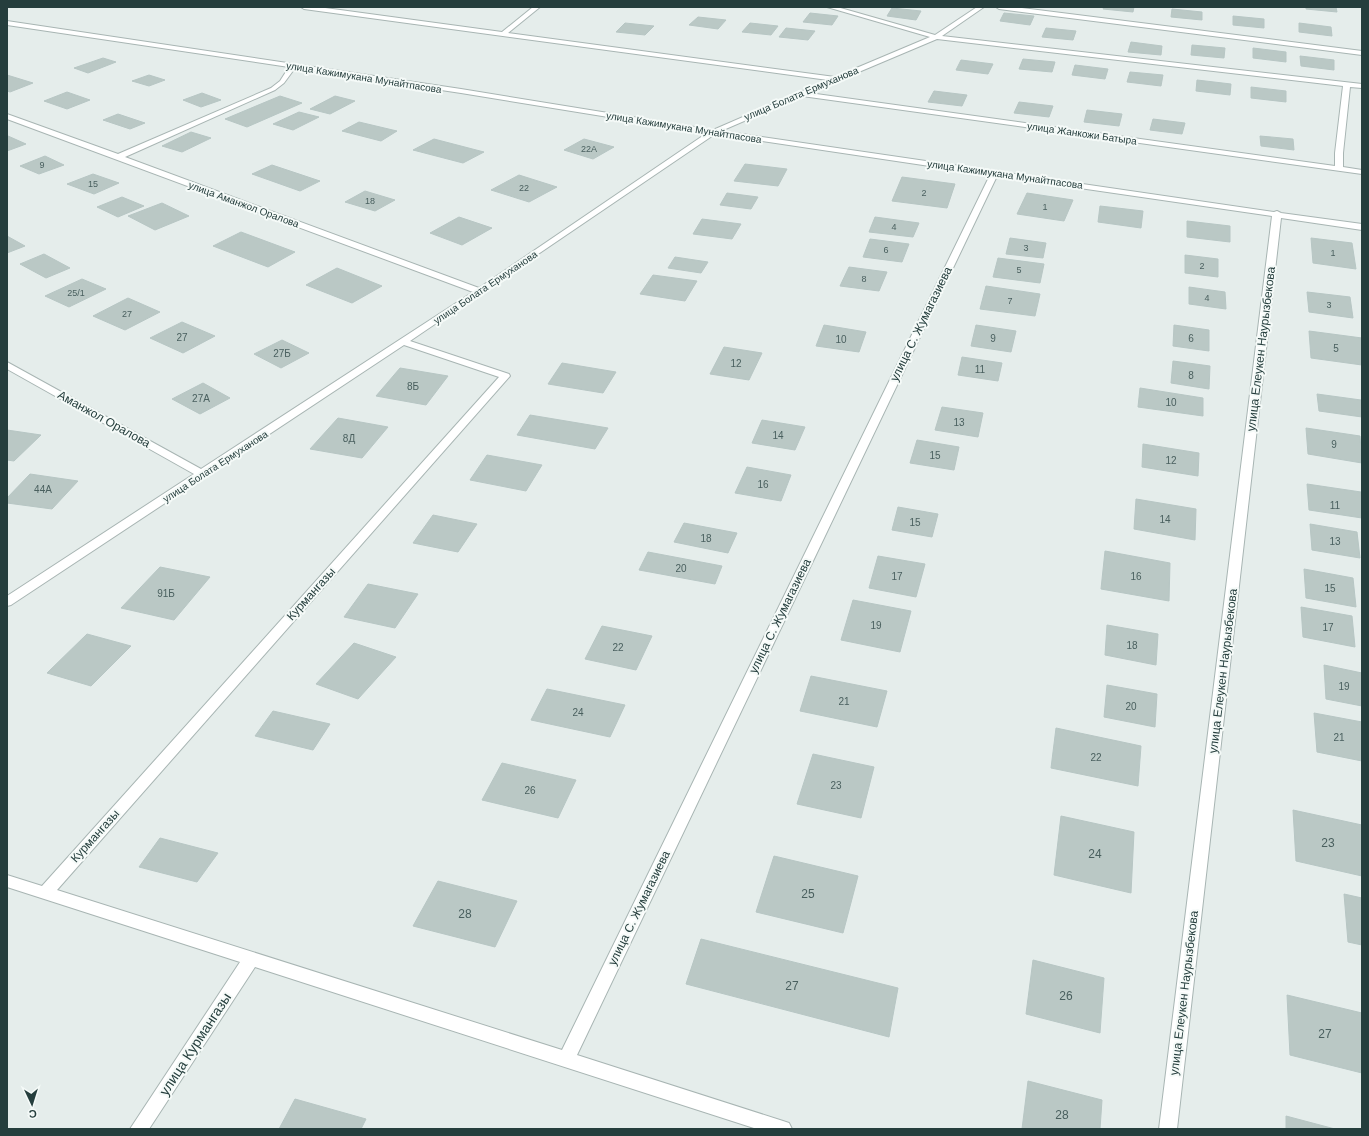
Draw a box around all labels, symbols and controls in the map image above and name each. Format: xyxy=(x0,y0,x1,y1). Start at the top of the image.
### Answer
street label: улица Кажимукана Мунайтпасова xyxy=(286,60,443,95)
street label: улица Болата Ермуханова xyxy=(743,64,860,122)
street label: улица Кажимукана Мунайтпасова xyxy=(606,110,763,145)
street label: улица Жанкожи Батыра xyxy=(1026,120,1138,147)
house number: 22А xyxy=(581,144,597,154)
street label: улица Кажимукана Мунайтпасова xyxy=(926,158,1084,191)
house number: 9 xyxy=(39,160,45,170)
house number: 15 xyxy=(88,179,98,189)
street label: улица Аманжол Оралова xyxy=(187,179,301,230)
house number: 22 xyxy=(519,183,529,193)
house number: 2 xyxy=(921,188,927,198)
house number: 18 xyxy=(365,196,375,206)
house number: 1 xyxy=(1042,202,1048,212)
house number: 4 xyxy=(891,222,897,232)
house number: 3 xyxy=(1023,243,1029,253)
house number: 6 xyxy=(883,245,889,255)
street label: улица Болата Ермуханова xyxy=(431,248,540,326)
house number: 1 xyxy=(1330,248,1336,258)
house number: 2 xyxy=(1199,261,1205,271)
street label: улица С. Жумагазиева xyxy=(887,264,955,384)
house number: 5 xyxy=(1016,265,1022,275)
street label: улица Елеукен Наурызбекова xyxy=(1244,265,1278,432)
house number: 8 xyxy=(861,274,867,284)
house number: 25/1 xyxy=(67,288,85,298)
house number: 4 xyxy=(1204,293,1210,303)
house number: 7 xyxy=(1007,296,1013,306)
house number: 3 xyxy=(1326,300,1332,310)
house number: 27 xyxy=(122,309,132,319)
house number: 27 xyxy=(176,332,188,343)
house number: 9 xyxy=(990,333,996,344)
house number: 6 xyxy=(1188,333,1194,344)
house number: 10 xyxy=(835,334,847,345)
house number: 5 xyxy=(1333,343,1339,354)
house number: 27Б xyxy=(273,348,291,359)
house number: 12 xyxy=(730,358,742,369)
house number: 11 xyxy=(975,364,986,375)
house number: 8 xyxy=(1188,370,1194,381)
house number: 8Б xyxy=(407,381,419,392)
street label: Аманжол Оралова xyxy=(55,388,153,450)
house number: 27А xyxy=(192,393,210,404)
house number: 10 xyxy=(1165,397,1177,408)
house number: 13 xyxy=(953,417,965,428)
street label: улица Болата Ермуханова xyxy=(161,428,270,504)
house number: 14 xyxy=(772,430,784,441)
house number: 8Д xyxy=(343,433,355,444)
house number: 9 xyxy=(1331,439,1337,450)
house number: 15 xyxy=(929,450,941,461)
house number: 12 xyxy=(1165,455,1177,466)
house number: 16 xyxy=(757,479,769,490)
house number: 44А xyxy=(34,484,52,495)
house number: 11 xyxy=(1330,500,1341,511)
house number: 14 xyxy=(1159,514,1171,525)
house number: 15 xyxy=(909,517,921,528)
house number: 18 xyxy=(700,533,712,544)
house number: 13 xyxy=(1329,536,1341,547)
street label: улица С. Жумагазиева xyxy=(746,556,814,676)
house number: 20 xyxy=(675,563,687,574)
street label: Курмангазы xyxy=(284,565,338,623)
house number: 17 xyxy=(891,571,903,582)
house number: 16 xyxy=(1130,571,1142,582)
house number: 15 xyxy=(1324,583,1336,594)
street label: улица Елеукен Наурызбекова xyxy=(1206,587,1240,754)
house number: 91Б xyxy=(157,588,175,599)
house number: 19 xyxy=(870,620,882,631)
house number: 17 xyxy=(1322,622,1334,633)
house number: 18 xyxy=(1126,640,1138,651)
house number: 22 xyxy=(612,642,624,653)
house number: 19 xyxy=(1338,681,1350,692)
house number: 21 xyxy=(838,696,850,707)
house number: 20 xyxy=(1125,701,1137,712)
house number: 24 xyxy=(572,707,584,718)
house number: 21 xyxy=(1333,732,1345,743)
house number: 22 xyxy=(1090,752,1102,763)
house number: 23 xyxy=(830,780,842,791)
house number: 26 xyxy=(524,785,536,796)
street label: Курмангазы xyxy=(68,807,122,865)
house number: 23 xyxy=(1321,836,1335,850)
house number: 24 xyxy=(1088,847,1102,861)
street label: улица С. Жумагазиева xyxy=(605,848,673,968)
house number: 25 xyxy=(801,887,815,901)
house number: 28 xyxy=(458,907,472,921)
street label: улица Елеукен Наурызбекова xyxy=(1167,909,1201,1076)
house number: 27 xyxy=(785,979,799,993)
house number: 26 xyxy=(1059,989,1073,1003)
street label: улица Курмангазы xyxy=(156,990,234,1098)
house number: 27 xyxy=(1318,1027,1332,1041)
north arrow xyxy=(12,1084,52,1124)
text: С xyxy=(28,1108,37,1120)
house number: 28 xyxy=(1055,1108,1069,1122)

